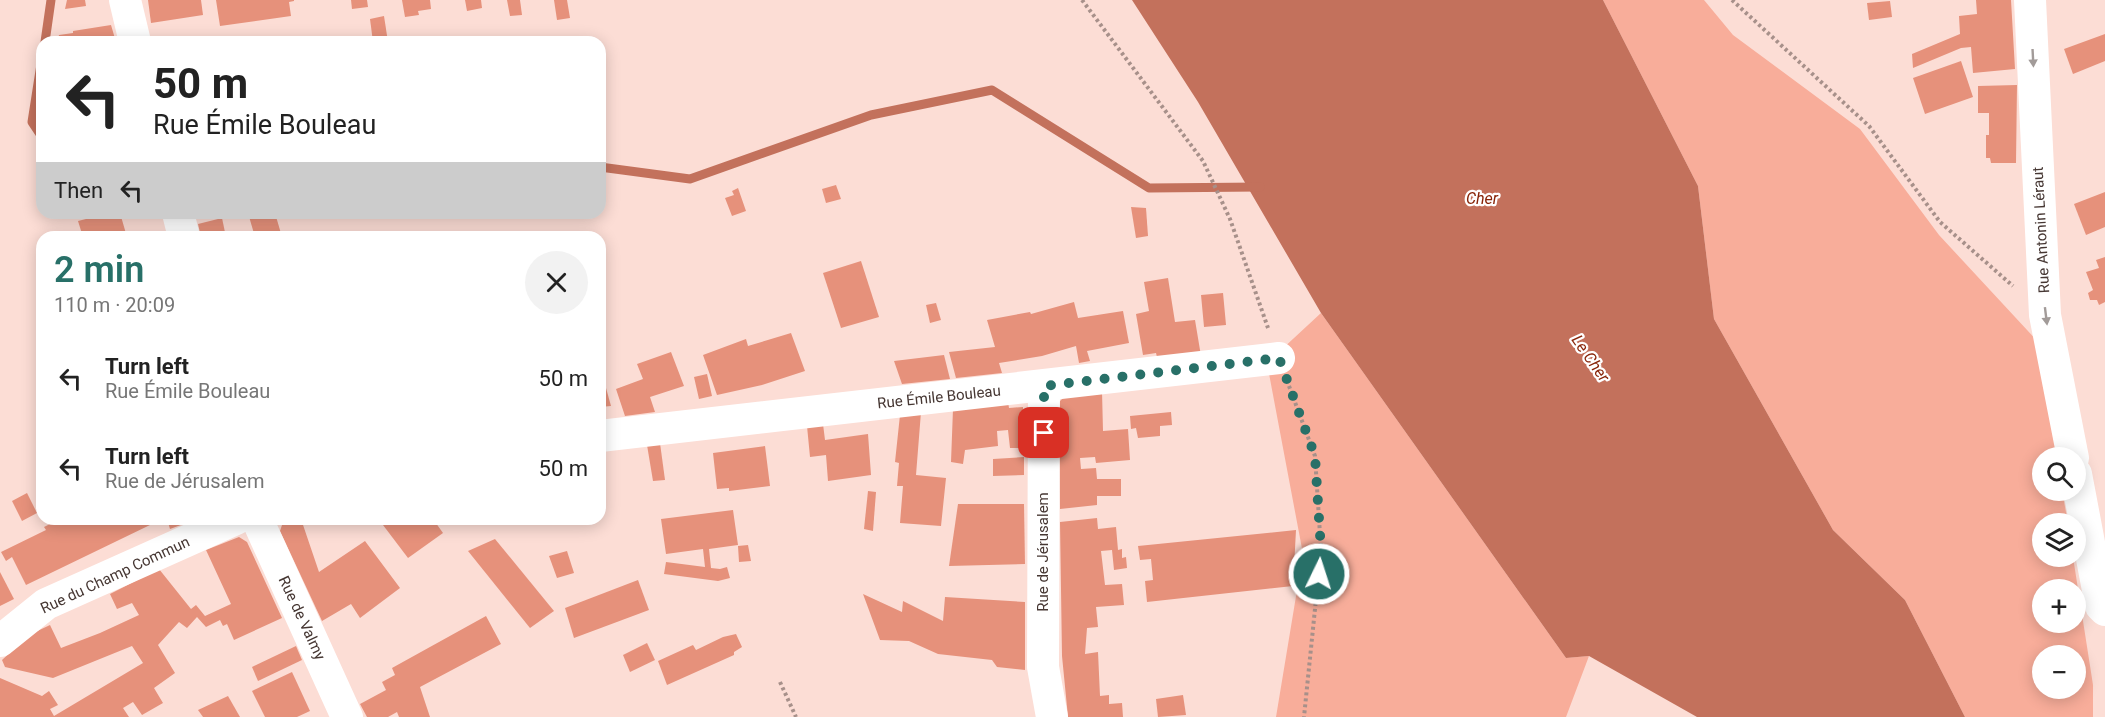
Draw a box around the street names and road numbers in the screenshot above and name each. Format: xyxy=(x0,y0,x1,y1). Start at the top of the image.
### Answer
street label: Rue Antonin Léraut xyxy=(2029,166,2053,294)
street label: Rue Émile Bouleau xyxy=(876,382,1002,412)
street label: Rue de Jérusalem xyxy=(1034,492,1052,612)
street label: Rue du Champ Commun xyxy=(38,533,192,617)
street label: Rue de Valmy xyxy=(275,573,329,663)

